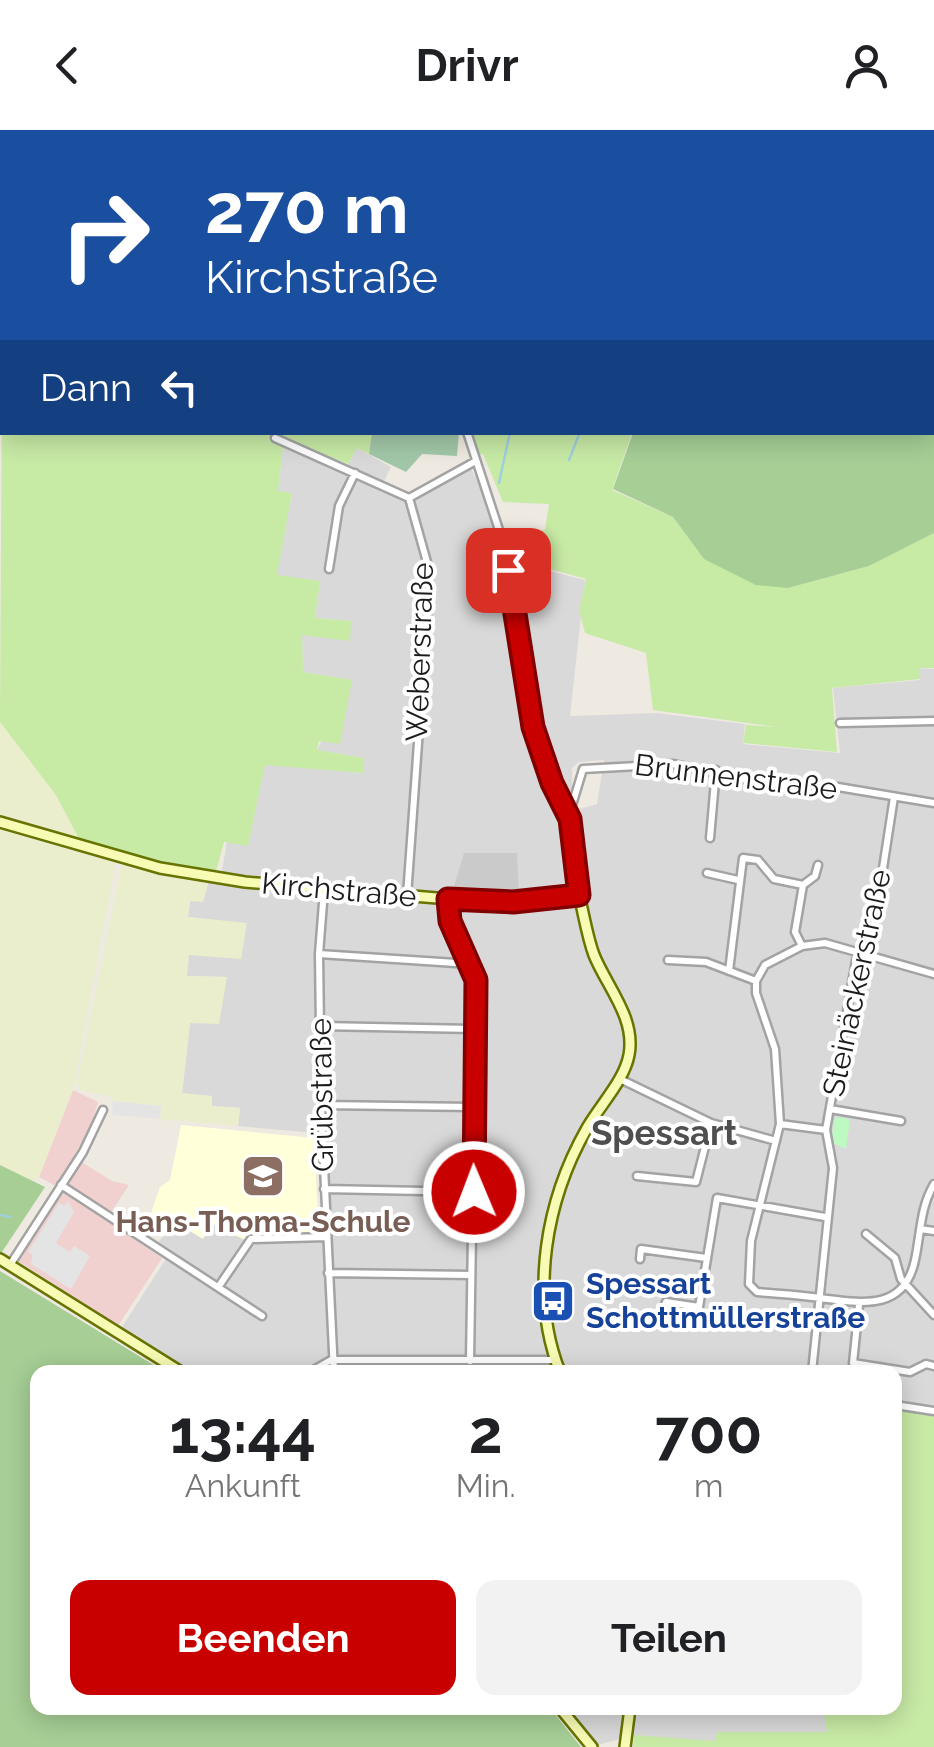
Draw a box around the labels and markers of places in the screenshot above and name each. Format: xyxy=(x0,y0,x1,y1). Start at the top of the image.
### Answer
pin xyxy=(466,528,551,613)
school or university icon: Hans-Thoma-Schule xyxy=(240,1153,286,1199)
place label: Hans-Thoma-Schule xyxy=(115,1204,411,1239)
place label: Spessart Schottmüllerstraße xyxy=(586,1266,865,1335)
bus stop icon: Spessart Schottmüllerstraße xyxy=(530,1278,576,1324)

